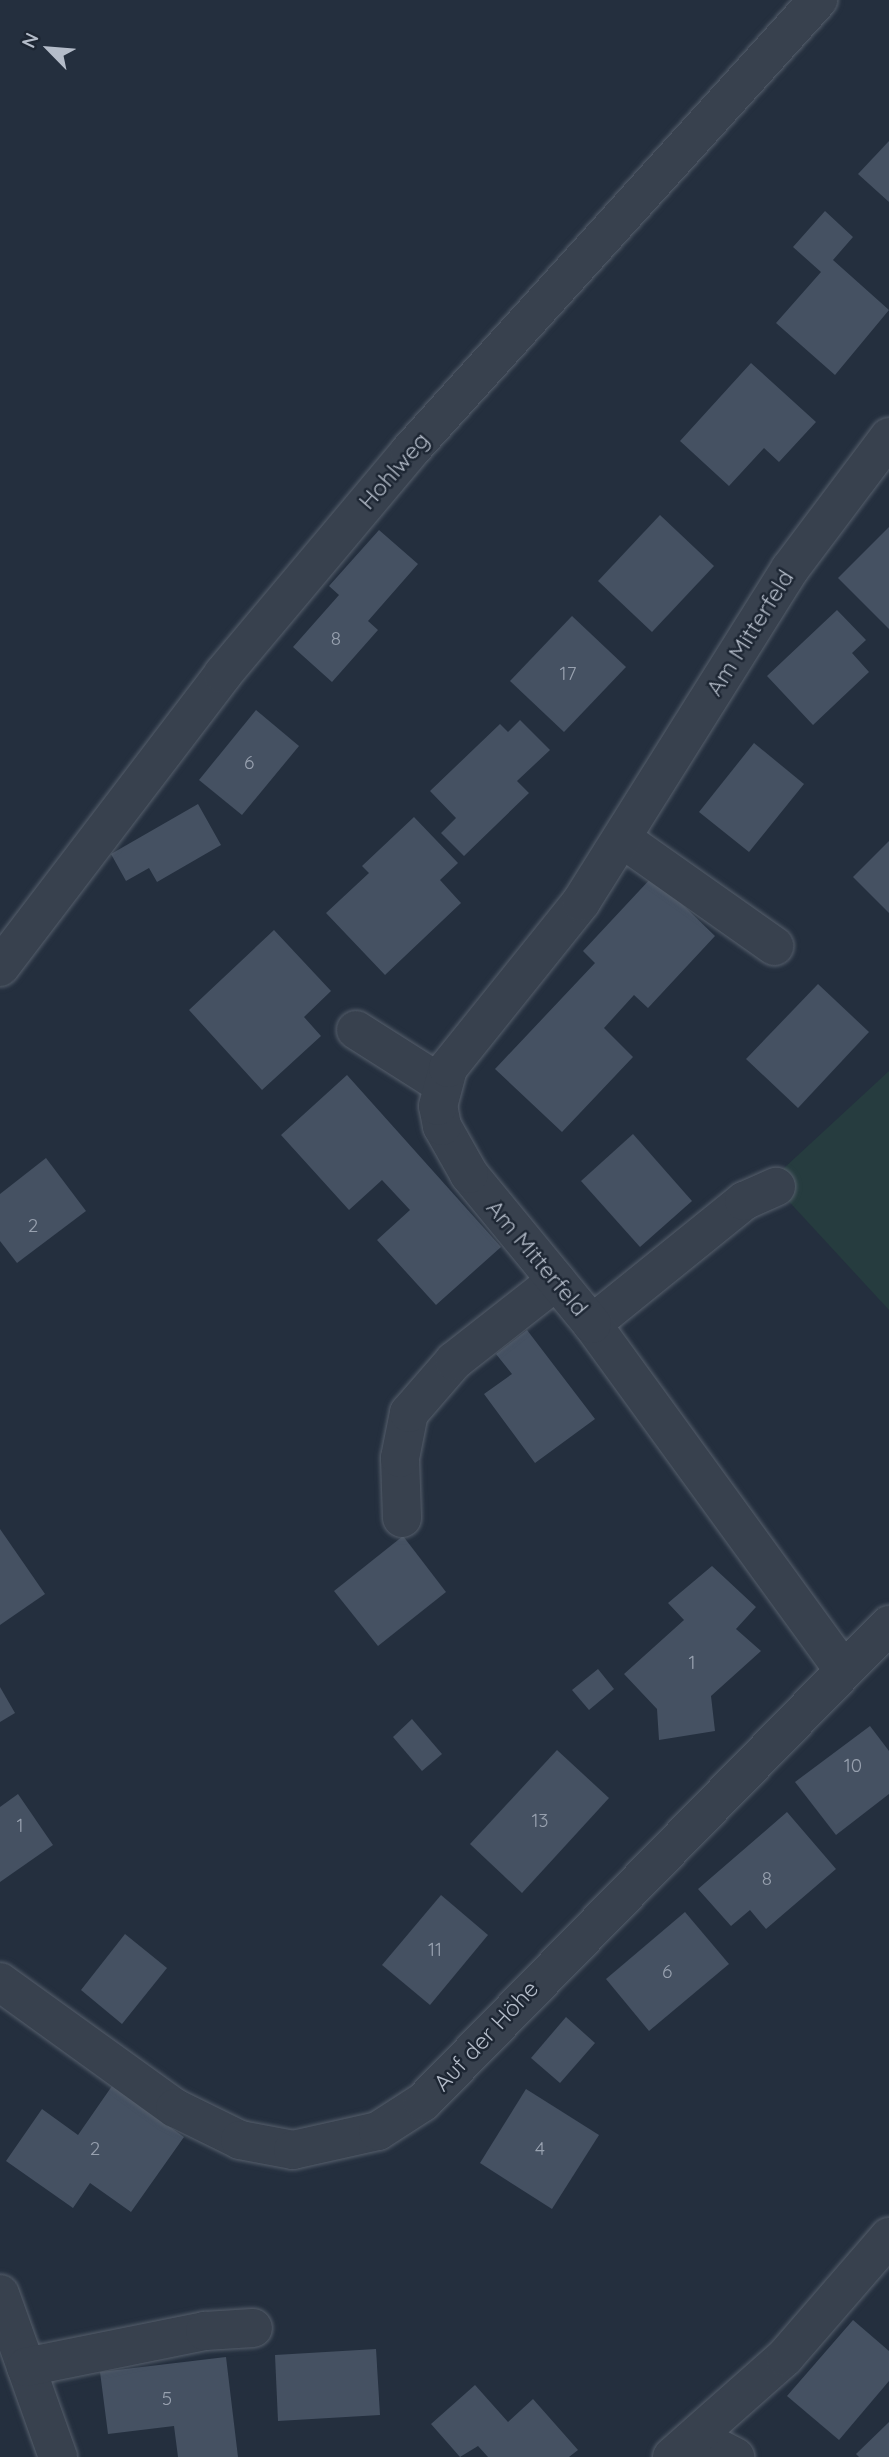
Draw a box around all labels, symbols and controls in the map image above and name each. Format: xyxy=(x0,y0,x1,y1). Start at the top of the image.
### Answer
north arrow xyxy=(14,14,84,84)
text: N xyxy=(16,29,44,52)
street label: Hohlweg xyxy=(353,427,435,515)
street label: Am Mitterfeld xyxy=(700,565,800,701)
house number: 8 xyxy=(331,628,341,650)
house number: 17 xyxy=(560,663,576,685)
house number: 6 xyxy=(244,752,254,774)
street label: Am Mitterfeld xyxy=(481,1194,593,1322)
house number: 2 xyxy=(28,1215,38,1237)
house number: 1 xyxy=(688,1652,696,1674)
house number: 10 xyxy=(844,1755,862,1777)
house number: 13 xyxy=(532,1810,548,1832)
house number: 1 xyxy=(16,1815,24,1837)
house number: 8 xyxy=(762,1868,772,1890)
house number: 11 xyxy=(428,1939,442,1961)
house number: 6 xyxy=(662,1961,672,1983)
street label: Auf der Höhe xyxy=(428,1975,544,2097)
house number: 2 xyxy=(90,2138,100,2160)
house number: 4 xyxy=(535,2138,545,2160)
house number: 5 xyxy=(162,2388,172,2410)

